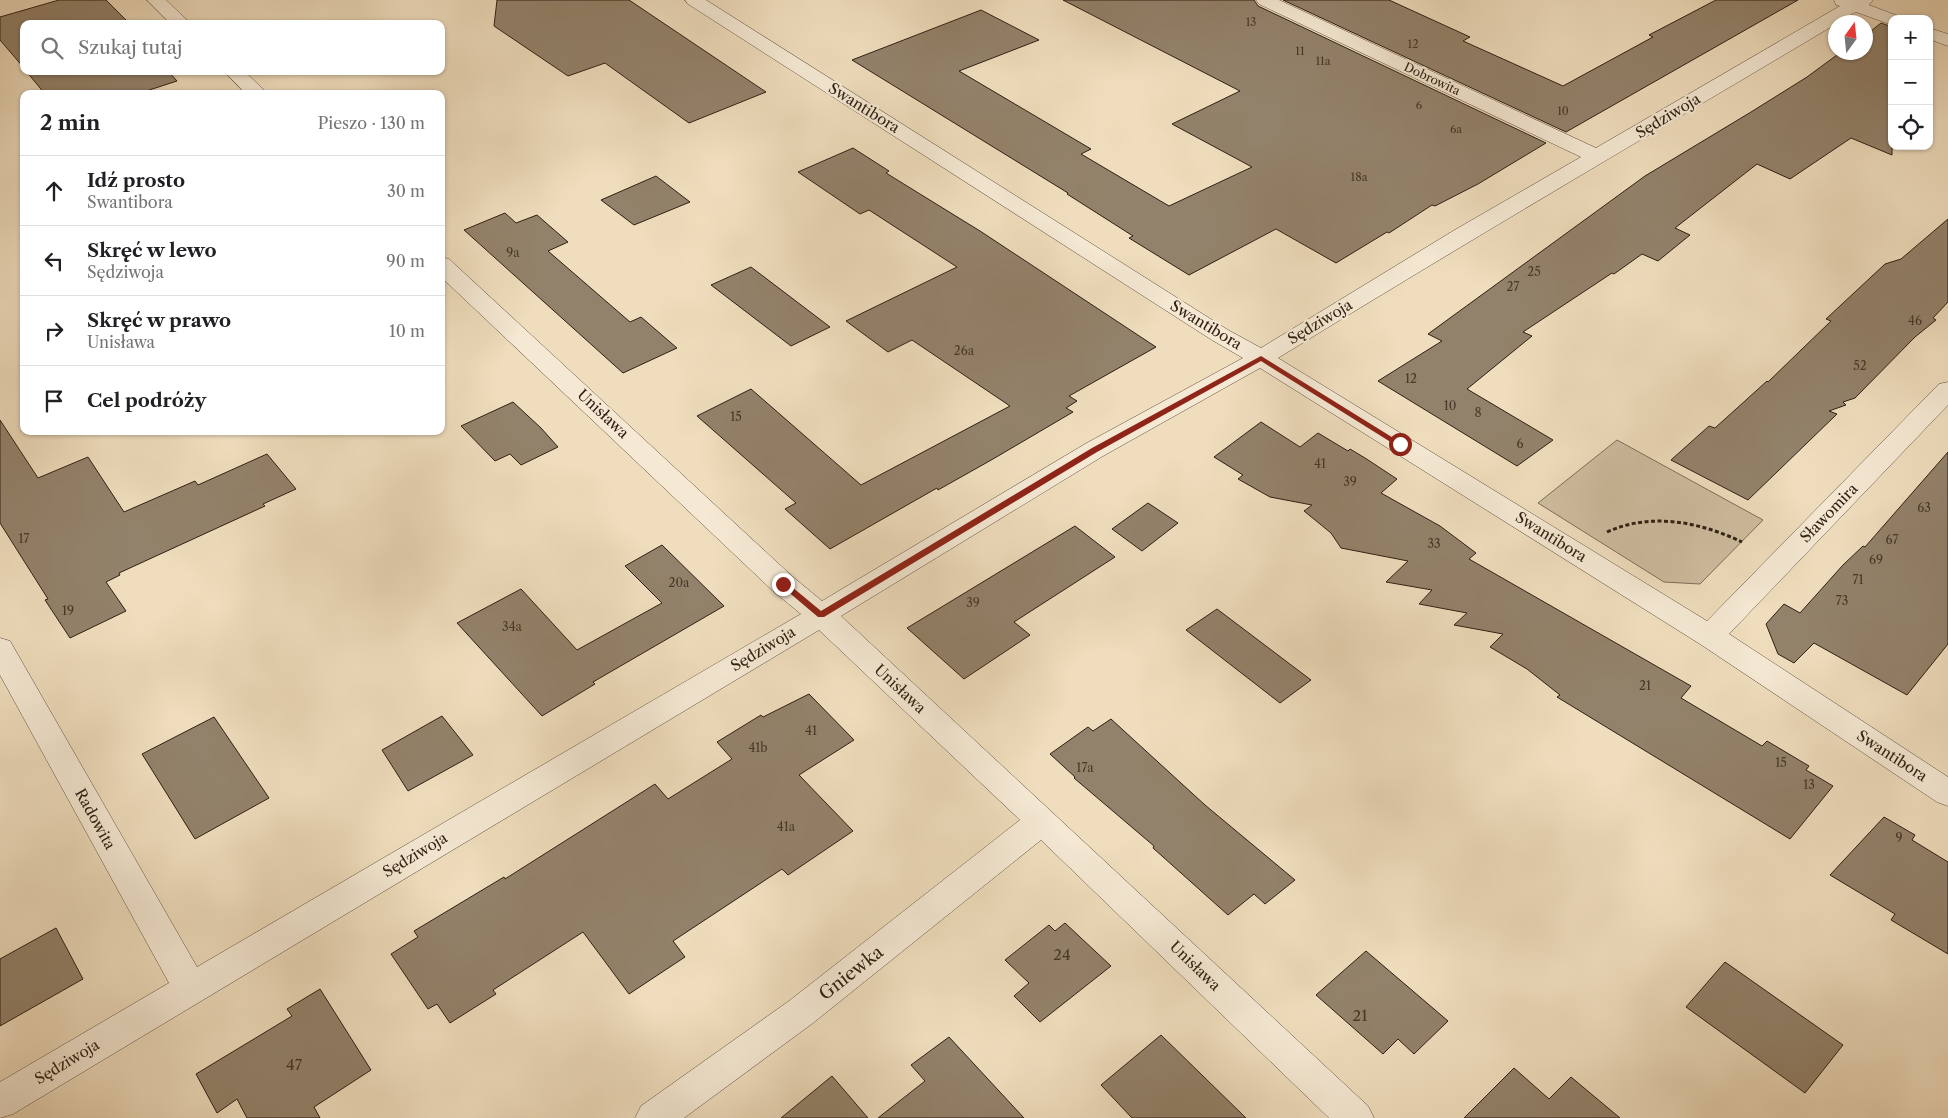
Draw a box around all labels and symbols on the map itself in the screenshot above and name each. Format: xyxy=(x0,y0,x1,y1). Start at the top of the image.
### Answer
house number: 13 xyxy=(1246,15,1256,29)
north arrow xyxy=(1828,15,1873,60)
house number: 12 xyxy=(1408,37,1418,51)
house number: 11 xyxy=(1295,44,1305,58)
house number: 11a xyxy=(1315,54,1331,68)
street label: Dobrowita xyxy=(1402,59,1463,98)
street label: Swantibora xyxy=(825,78,903,137)
street label: Sędziwoja xyxy=(1632,89,1704,142)
house number: 6 xyxy=(1416,98,1423,112)
house number: 10 xyxy=(1557,104,1569,118)
house number: 6a xyxy=(1450,122,1462,136)
house number: 18a xyxy=(1351,170,1368,184)
house number: 9a xyxy=(506,245,520,260)
house number: 25 xyxy=(1527,264,1541,279)
house number: 27 xyxy=(1507,279,1519,294)
street label: Sędziwoja xyxy=(1284,295,1356,348)
street label: Swantibora xyxy=(1167,296,1246,353)
house number: 46 xyxy=(1908,313,1922,328)
house number: 26a xyxy=(954,343,975,358)
house number: 52 xyxy=(1853,358,1867,373)
house number: 12 xyxy=(1405,371,1417,386)
street label: Unisława xyxy=(574,385,633,442)
house number: 10 xyxy=(1444,398,1456,413)
house number: 8 xyxy=(1474,405,1482,420)
house number: 15 xyxy=(730,409,742,424)
route start xyxy=(1389,433,1412,456)
house number: 6 xyxy=(1516,436,1524,451)
house number: 41 xyxy=(1314,456,1326,471)
house number: 39 xyxy=(1343,474,1357,489)
street label: Sławomira xyxy=(1796,479,1862,546)
house number: 63 xyxy=(1917,500,1931,515)
street label: Swantibora xyxy=(1512,507,1590,566)
house number: 17 xyxy=(19,531,30,546)
house number: 67 xyxy=(1886,532,1898,547)
house number: 33 xyxy=(1427,536,1441,551)
house number: 69 xyxy=(1869,552,1883,567)
house number: 71 xyxy=(1853,572,1863,587)
route end xyxy=(772,573,795,596)
house number: 20a xyxy=(669,575,690,590)
house number: 73 xyxy=(1836,593,1848,608)
house number: 39 xyxy=(966,595,980,610)
house number: 19 xyxy=(62,603,74,618)
house number: 34a xyxy=(502,619,523,634)
street label: Sędziwoja xyxy=(727,622,799,675)
street label: Unisława xyxy=(871,660,930,717)
house number: 21 xyxy=(1639,678,1651,693)
house number: 41 xyxy=(805,723,817,738)
street label: Swantibora xyxy=(1853,726,1931,785)
house number: 41b xyxy=(748,740,768,755)
house number: 15 xyxy=(1775,755,1787,770)
house number: 17a xyxy=(1076,760,1094,775)
house number: 13 xyxy=(1803,777,1815,792)
street label: Radowita xyxy=(71,785,120,853)
house number: 41a xyxy=(777,819,796,834)
street label: Sędziwoja xyxy=(379,828,451,881)
house number: 9 xyxy=(1895,830,1903,845)
street label: Unisława xyxy=(1166,937,1225,995)
street label: Gniewka xyxy=(815,941,888,1005)
house number: 24 xyxy=(1053,945,1071,964)
house number: 21 xyxy=(1353,1006,1368,1025)
street label: Sędziwoja xyxy=(31,1035,103,1088)
house number: 47 xyxy=(286,1055,303,1074)

